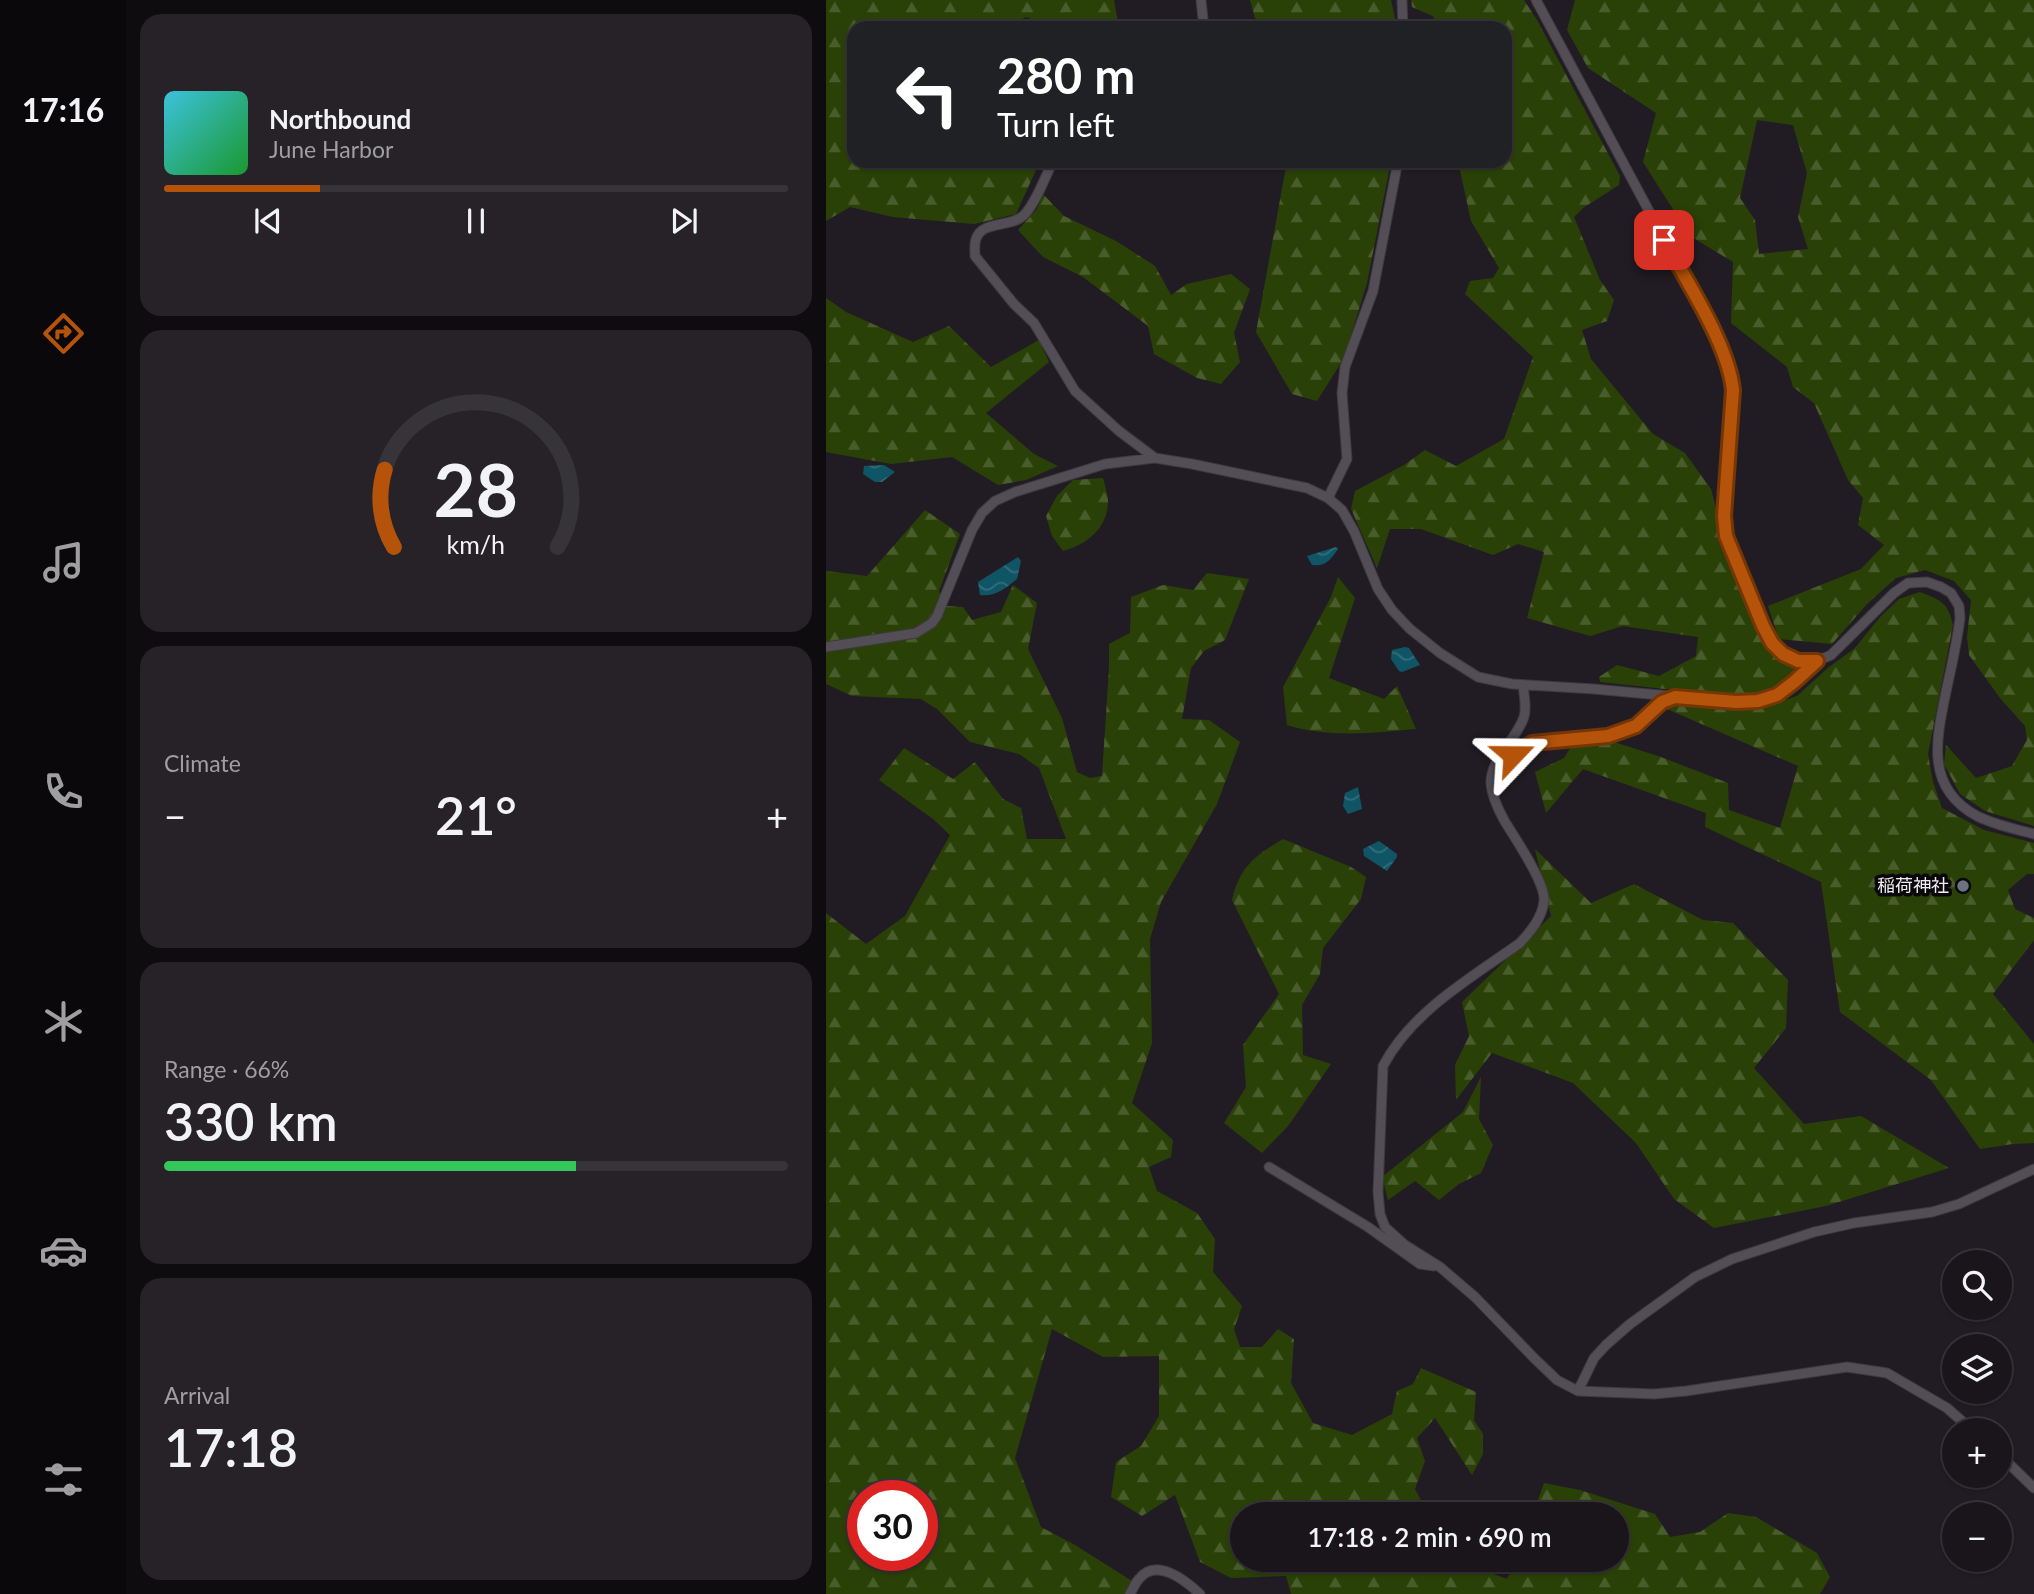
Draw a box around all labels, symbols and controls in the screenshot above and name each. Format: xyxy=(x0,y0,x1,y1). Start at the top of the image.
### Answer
text: 280 m xyxy=(997,46,1135,104)
icon: left xyxy=(882,49,973,140)
text: 17:16 xyxy=(22,90,104,129)
text: Northbound xyxy=(269,103,411,135)
text: Turn left xyxy=(997,105,1114,144)
text: June Harbor xyxy=(269,135,393,163)
icon: previous xyxy=(249,202,287,240)
icon: pause xyxy=(457,202,495,240)
icon: next xyxy=(665,202,703,240)
pin xyxy=(1634,210,1694,270)
icon: arrive xyxy=(1645,221,1683,259)
icon: directions xyxy=(39,309,88,358)
text: 28 xyxy=(434,445,518,533)
text: km/h xyxy=(447,529,505,559)
icon: music xyxy=(39,538,88,587)
position arrow xyxy=(1476,718,1550,792)
text: Climate xyxy=(164,749,241,777)
icon: phone xyxy=(39,767,88,816)
text: 21° xyxy=(435,784,517,846)
text: − xyxy=(164,793,186,839)
text: + xyxy=(766,793,788,839)
place label: 稲荷神社 xyxy=(1877,874,1949,896)
marker: 稲荷神社 xyxy=(1955,878,1971,894)
icon: climate xyxy=(39,997,88,1046)
text: Range · 66% xyxy=(164,1055,289,1083)
text: 330 km xyxy=(164,1090,338,1152)
icon: car xyxy=(39,1226,88,1275)
map controls xyxy=(1942,1250,2012,1572)
button: search xyxy=(1942,1250,2012,1320)
button: layers xyxy=(1942,1334,2012,1404)
text: Arrival xyxy=(164,1381,230,1409)
text: 17:18 xyxy=(164,1416,298,1478)
button: + xyxy=(1942,1418,2012,1488)
icon: filters xyxy=(39,1455,88,1504)
speed limit sign: 30 xyxy=(847,1480,938,1571)
button: − xyxy=(1942,1502,2012,1572)
text: 17:18 · 2 min · 690 m xyxy=(1307,1521,1552,1553)

